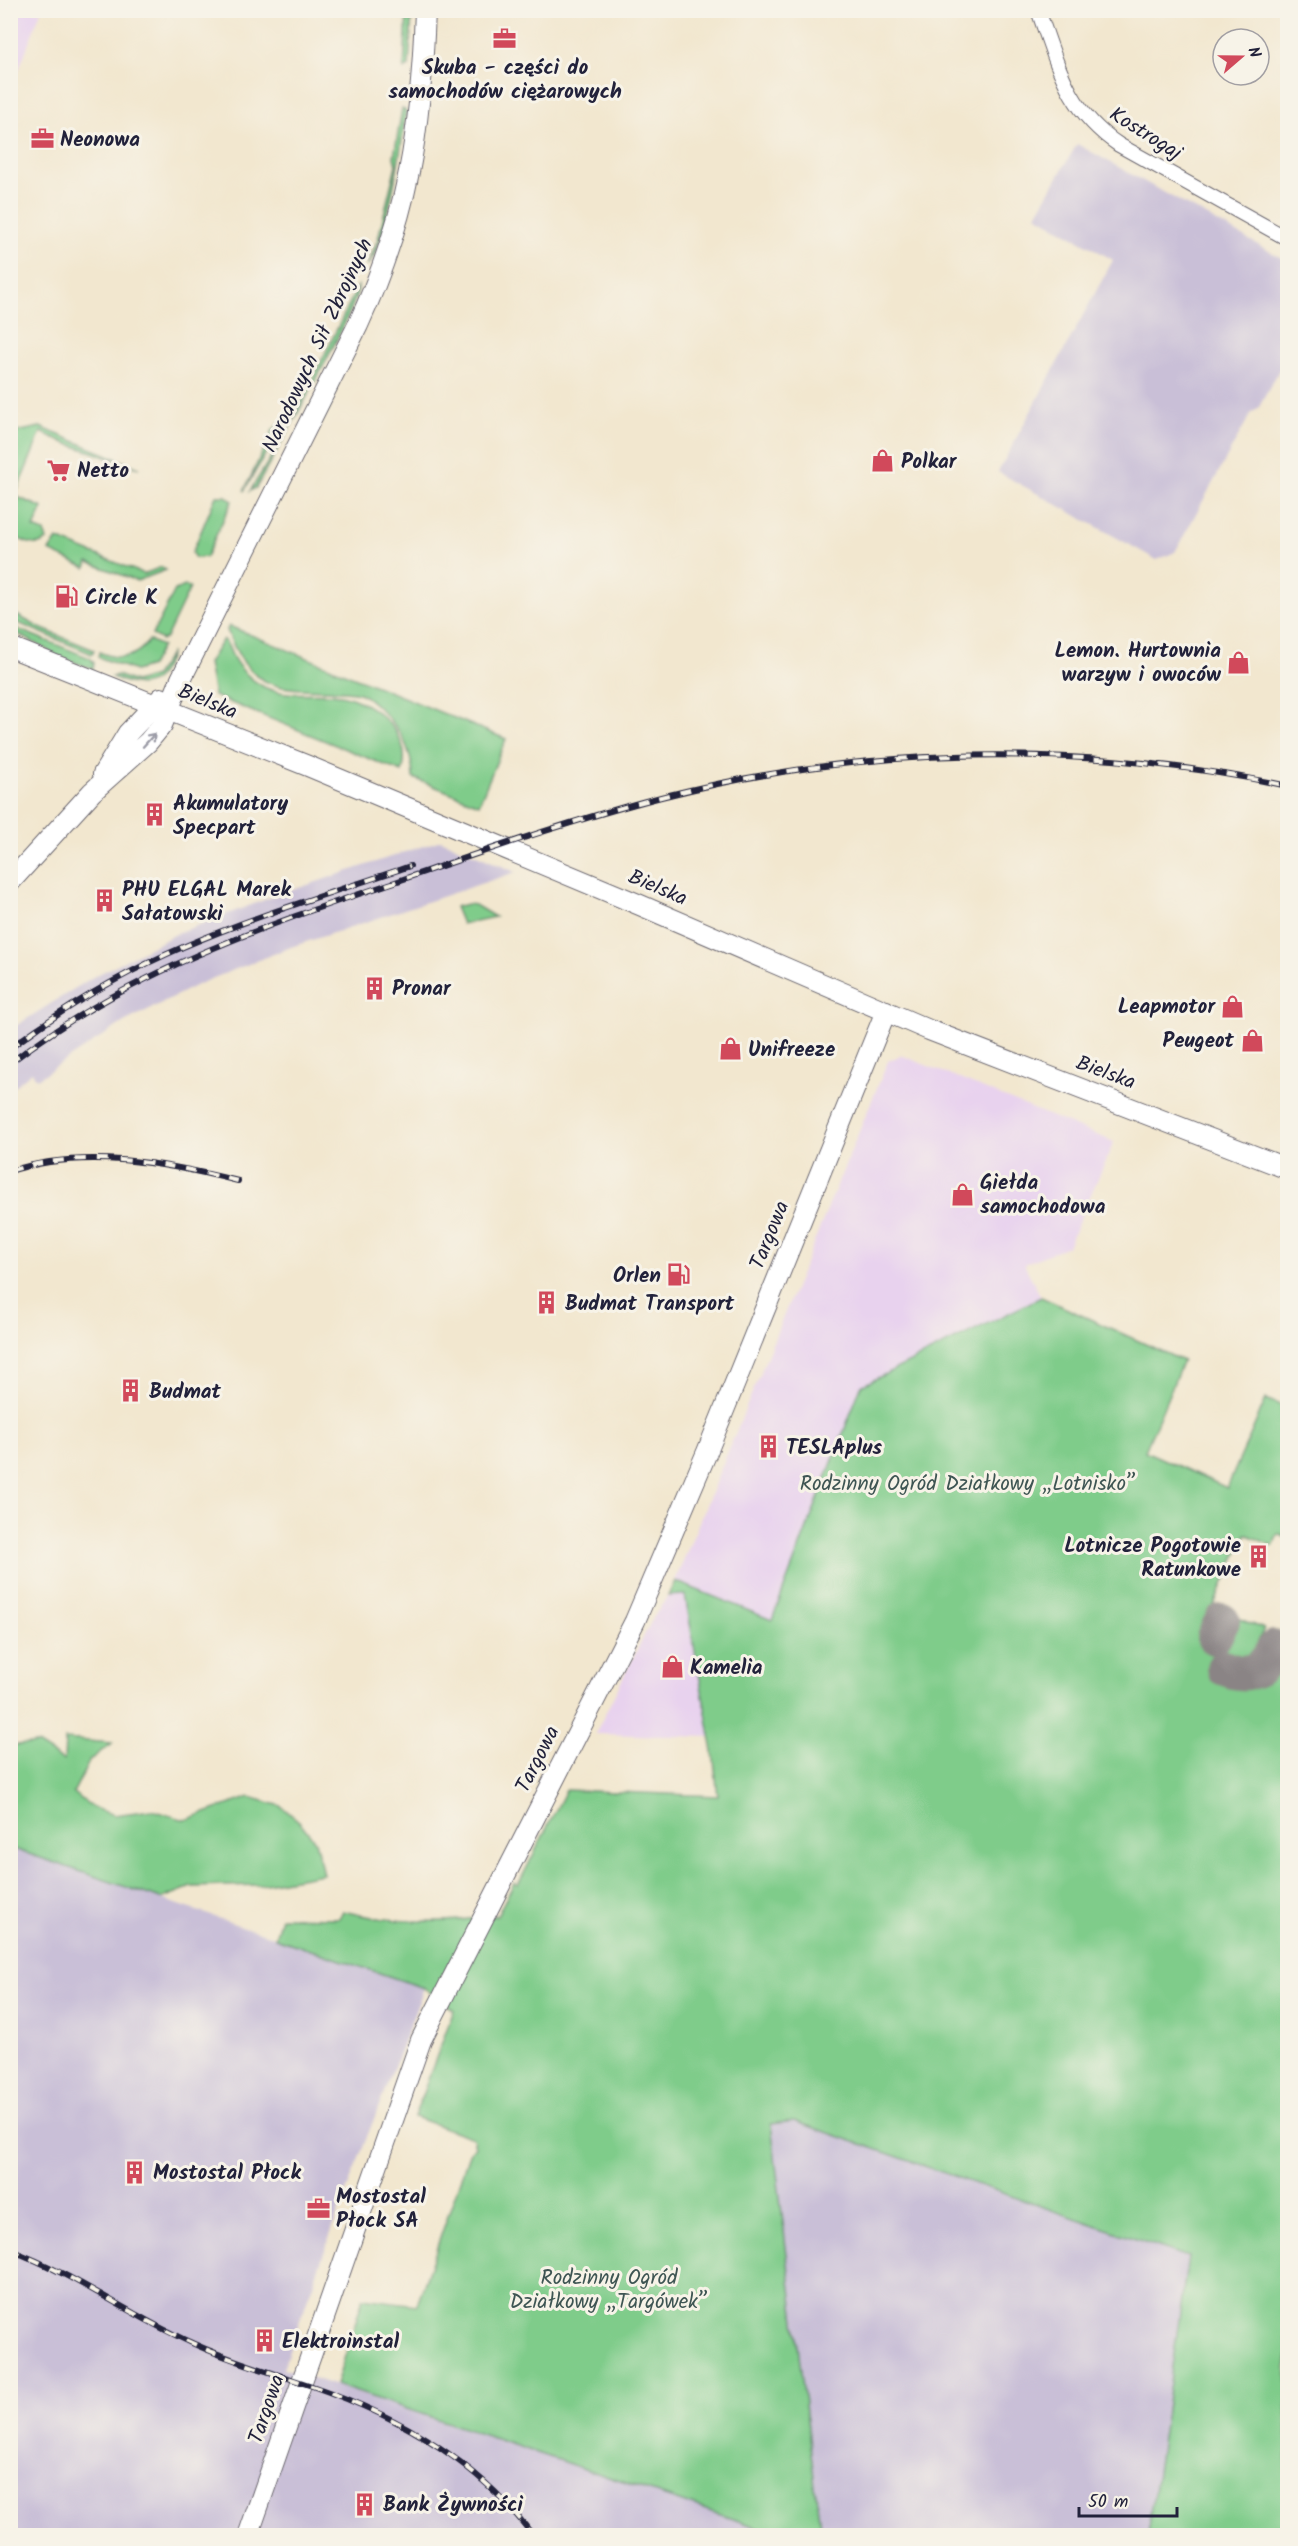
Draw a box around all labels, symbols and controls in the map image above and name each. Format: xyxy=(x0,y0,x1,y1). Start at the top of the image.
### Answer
office icon: Skuba - części do samochodów ciężarowych xyxy=(492,26,518,52)
north arrow xyxy=(1211,27,1271,87)
text: N xyxy=(1240,43,1267,61)
place label: Skuba - części do samochodów ciężarowych xyxy=(388,52,622,109)
street label: Kostrogaj xyxy=(1102,99,1189,170)
place label: Neonowa xyxy=(60,124,140,157)
office icon: Neonowa xyxy=(29,126,55,152)
street label: Narodowych Sił Zbrojnych xyxy=(254,233,383,458)
place label: Polkar xyxy=(901,446,958,479)
shop icon: Polkar xyxy=(870,448,896,474)
place label: Netto xyxy=(77,455,129,488)
supermarket icon: Netto xyxy=(46,457,72,483)
place label: Circle K xyxy=(85,582,158,615)
fuel station icon: Circle K xyxy=(54,584,80,610)
place label: Lemon. Hurtownia warzyw i owoców xyxy=(1055,635,1222,692)
shop icon: Lemon. Hurtownia warzyw i owoców xyxy=(1226,649,1252,675)
street label: Bielska xyxy=(173,676,242,729)
one-way arrow xyxy=(142,733,156,748)
place label: Akumulatory Specpart xyxy=(173,788,288,845)
building icon: Akumulatory Specpart xyxy=(142,802,168,828)
street label: Bielska xyxy=(623,861,692,916)
place label: PHU ELGAL Marek Sałatowski xyxy=(122,874,292,931)
building icon: PHU ELGAL Marek Sałatowski xyxy=(91,888,117,914)
place label: Pronar xyxy=(392,973,452,1006)
building icon: Pronar xyxy=(361,975,387,1001)
place label: Leapmotor xyxy=(1118,991,1216,1024)
shop icon: Leapmotor xyxy=(1220,993,1246,1019)
place label: Peugeot xyxy=(1163,1025,1235,1058)
shop icon: Peugeot xyxy=(1239,1027,1265,1053)
place label: Unifreeze xyxy=(748,1034,835,1067)
shop icon: Unifreeze xyxy=(717,1036,743,1062)
street label: Bielska xyxy=(1071,1047,1140,1099)
place label: Giełda samochodowa xyxy=(980,1167,1106,1224)
shop icon: Giełda samochodowa xyxy=(949,1181,975,1207)
street label: Targowa xyxy=(742,1196,799,1275)
place label: Orlen xyxy=(613,1260,661,1293)
fuel station icon: Orlen xyxy=(666,1262,692,1288)
place label: Budmat Transport xyxy=(565,1288,735,1321)
building icon: Budmat Transport xyxy=(534,1290,560,1316)
place label: Budmat xyxy=(149,1376,222,1409)
building icon: Budmat xyxy=(118,1378,144,1404)
place label: TESLAplus xyxy=(786,1432,882,1465)
building icon: TESLAplus xyxy=(755,1434,781,1460)
park label: Rodzinny Ogród Działkowy „Lotnisko” xyxy=(800,1468,1136,1501)
place label: Lotnicze Pogotowie Ratunkowe xyxy=(1064,1530,1241,1587)
building icon: Lotnicze Pogotowie Ratunkowe xyxy=(1246,1544,1272,1570)
place label: Kamelia xyxy=(690,1652,763,1685)
shop icon: Kamelia xyxy=(659,1654,685,1680)
street label: Targowa xyxy=(507,1720,569,1799)
place label: Mostostal Płock xyxy=(153,2157,301,2190)
building icon: Mostostal Płock xyxy=(122,2159,148,2185)
place label: Mostostal Płock SA xyxy=(336,2181,426,2238)
office icon: Mostostal Płock SA xyxy=(305,2195,331,2221)
park label: Rodzinny Ogród Działkowy „Targówek” xyxy=(510,2262,708,2319)
place label: Elektroinstal xyxy=(282,2326,399,2359)
building icon: Elektroinstal xyxy=(251,2328,277,2354)
street label: Targowa xyxy=(240,2370,295,2449)
scale bar xyxy=(1079,2480,1176,2518)
text: 50 m xyxy=(1088,2488,1128,2517)
place label: Bank Żywności xyxy=(383,2489,524,2522)
building icon: Bank Żywności xyxy=(352,2491,378,2517)

